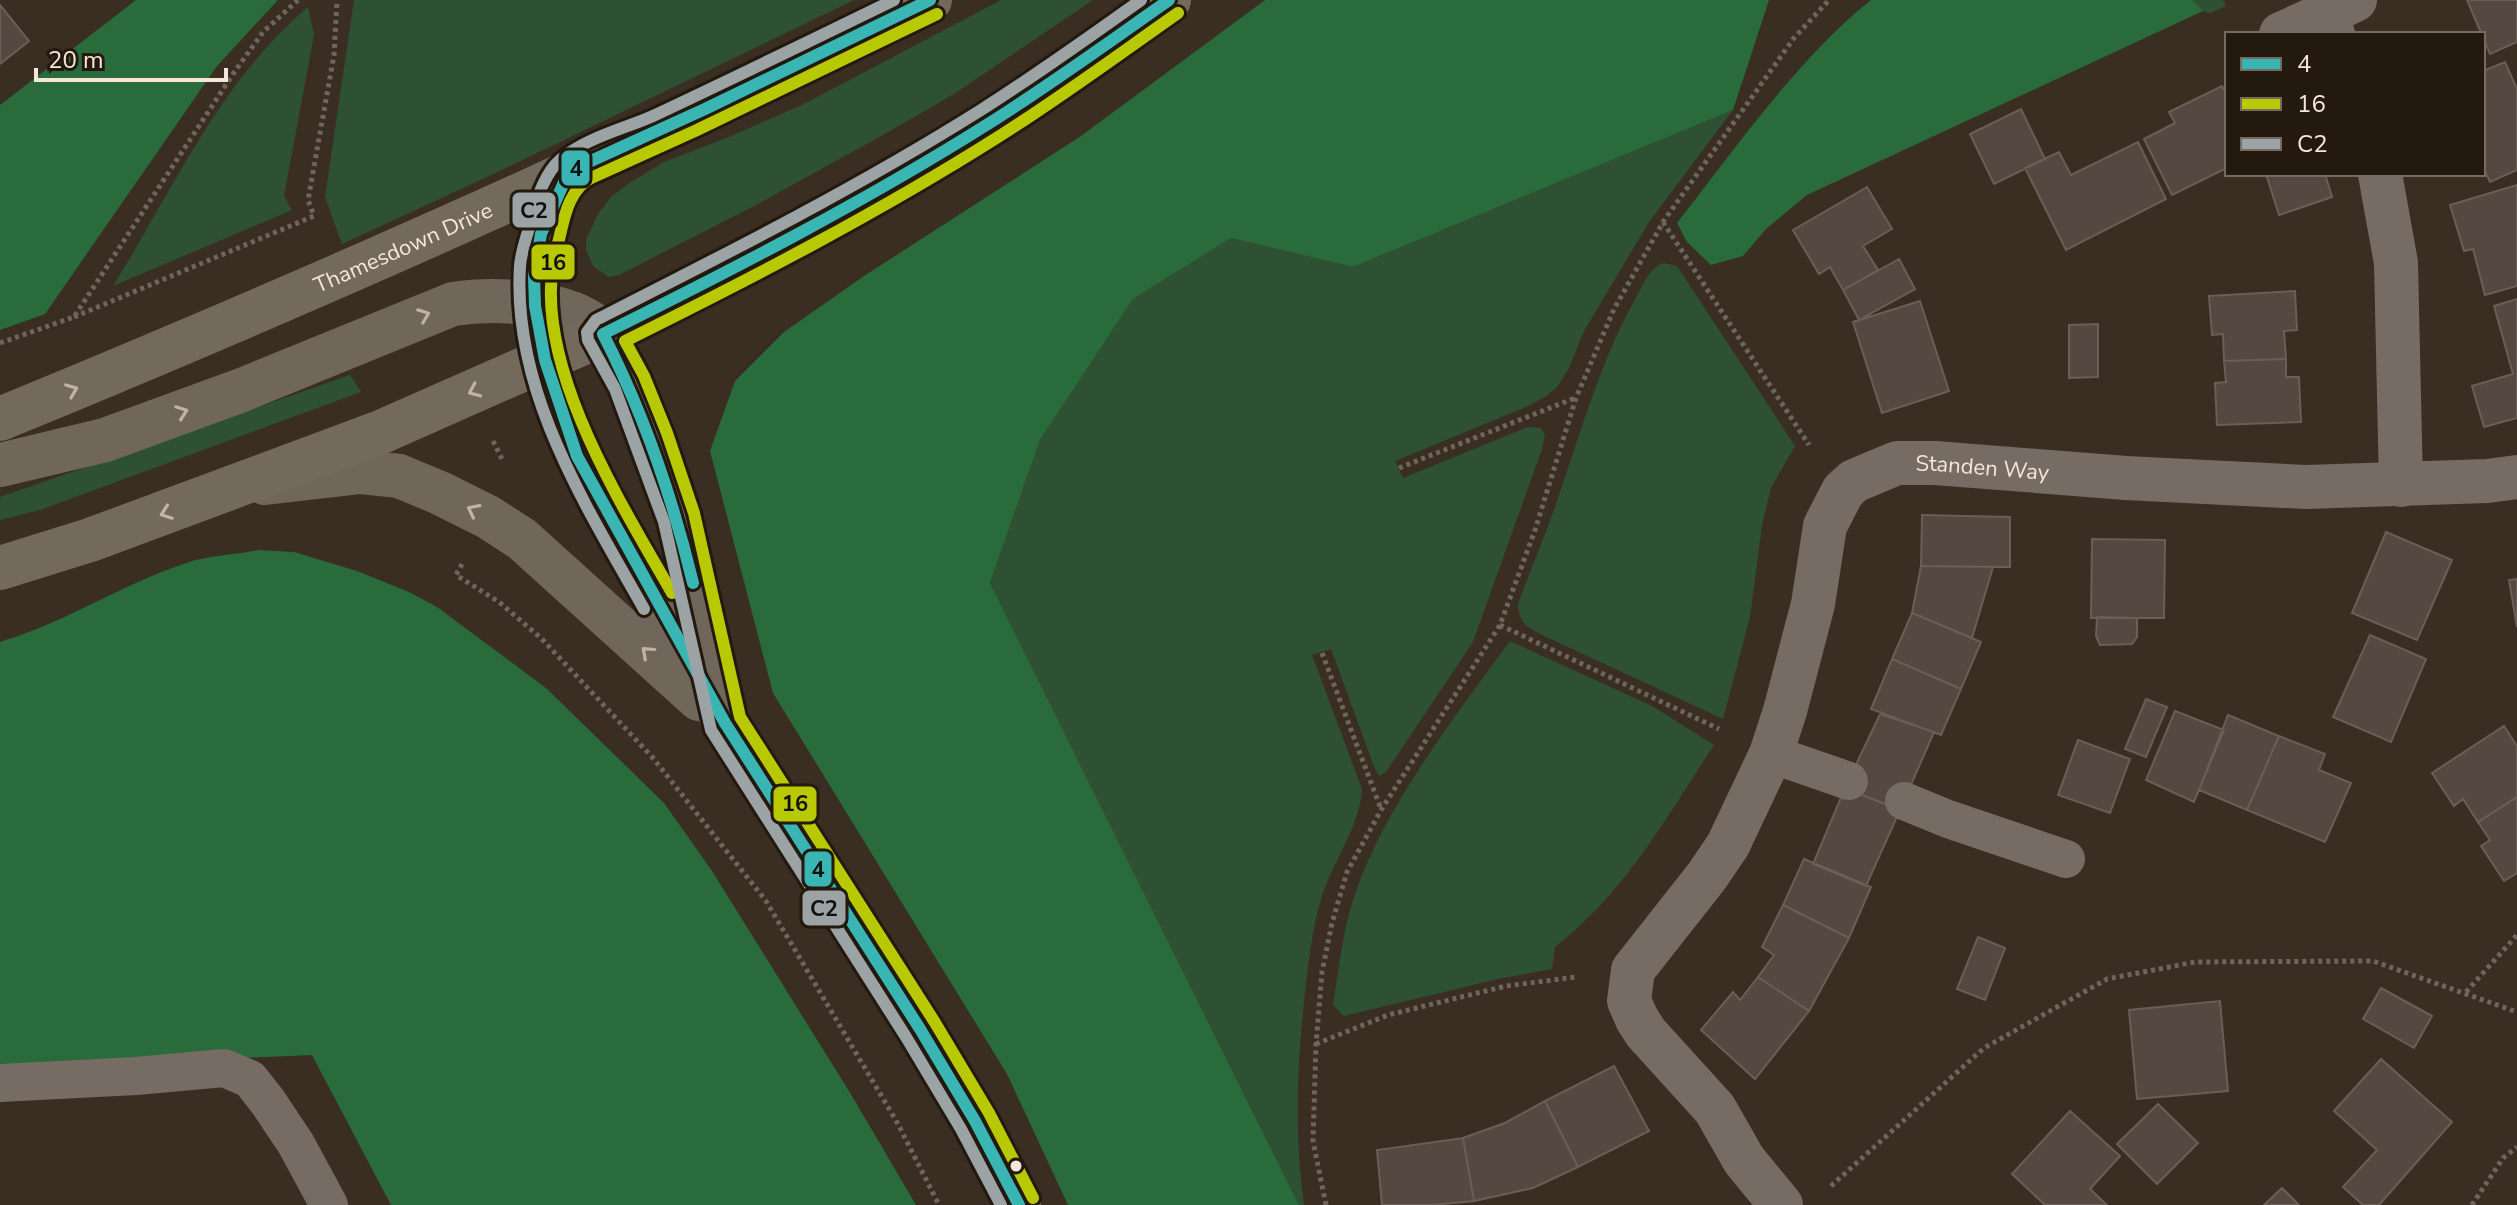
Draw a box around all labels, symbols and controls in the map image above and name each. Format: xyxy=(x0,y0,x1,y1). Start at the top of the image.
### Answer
scale bar xyxy=(36,32,226,82)
legend xyxy=(2225,32,2485,176)
text: 20 m xyxy=(48,44,104,76)
text: 4 xyxy=(2297,48,2311,80)
text: 16 xyxy=(2297,88,2326,120)
text: C2 xyxy=(2297,128,2328,160)
line badge: 4 xyxy=(560,149,591,187)
text: 4 xyxy=(569,154,583,184)
line badge: C2 xyxy=(511,191,557,229)
street label: Thamesdown Drive xyxy=(309,195,497,301)
text: C2 xyxy=(520,196,548,226)
line badge: 16 xyxy=(530,243,576,281)
text: 16 xyxy=(540,248,566,278)
one-way arrow xyxy=(416,308,430,325)
one-way arrow xyxy=(468,381,482,397)
one-way arrow xyxy=(64,383,78,399)
one-way arrow xyxy=(174,405,188,421)
street label: Standen Way xyxy=(1916,449,2051,488)
one-way arrow xyxy=(160,503,174,519)
one-way arrow xyxy=(467,504,482,519)
one-way arrow xyxy=(641,648,656,662)
line badge: 16 xyxy=(772,785,818,823)
text: 16 xyxy=(782,789,808,819)
line badge: 4 xyxy=(803,850,833,888)
text: 4 xyxy=(811,855,825,885)
line badge: C2 xyxy=(801,889,847,927)
text: C2 xyxy=(810,894,838,924)
unlabelled marker xyxy=(1008,1158,1024,1174)

